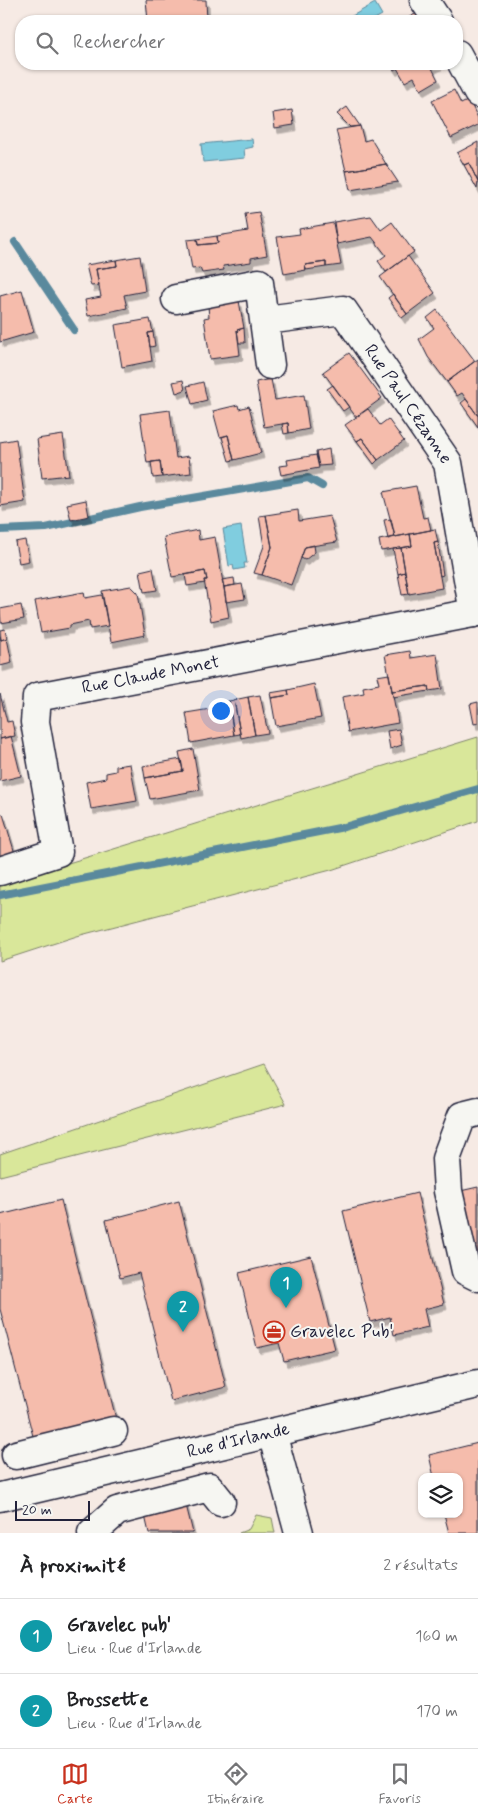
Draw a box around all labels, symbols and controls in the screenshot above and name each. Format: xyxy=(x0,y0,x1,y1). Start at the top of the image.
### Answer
search box xyxy=(15,15,463,70)
icon: search xyxy=(33,29,61,57)
text: Rechercher xyxy=(73,30,165,55)
street label: Rue Paul Cézanne xyxy=(358,340,457,469)
street label: Rue Claude Monet xyxy=(80,650,222,700)
your location xyxy=(208,698,234,724)
pin: 1 xyxy=(270,1267,302,1308)
pin: 2 xyxy=(167,1291,199,1332)
office icon: Gravelec Pub' xyxy=(262,1320,286,1344)
place label: Gravelec Pub' xyxy=(290,1320,393,1344)
street label: Rue d'Irlande xyxy=(185,1417,292,1464)
map controls xyxy=(418,1473,463,1518)
button: layers xyxy=(418,1473,463,1518)
scale bar xyxy=(15,1498,90,1521)
text: 20 m xyxy=(22,1501,52,1519)
text: À proximité xyxy=(20,1552,126,1580)
text: 2 résultats xyxy=(383,1555,458,1576)
text: Gravelec pub' xyxy=(67,1613,171,1638)
text: 1 xyxy=(32,1626,40,1647)
text: 160 m xyxy=(415,1626,458,1647)
text: Lieu · Rue d'Irlande xyxy=(67,1638,202,1659)
text: Brossette xyxy=(67,1688,149,1713)
text: 2 xyxy=(32,1701,40,1722)
text: 170 m xyxy=(416,1701,458,1722)
text: Lieu · Rue d'Irlande xyxy=(67,1713,202,1734)
tab: Carte xyxy=(57,1760,93,1808)
tab: Itinéraire xyxy=(207,1760,264,1808)
tab: Favoris xyxy=(378,1760,421,1808)

